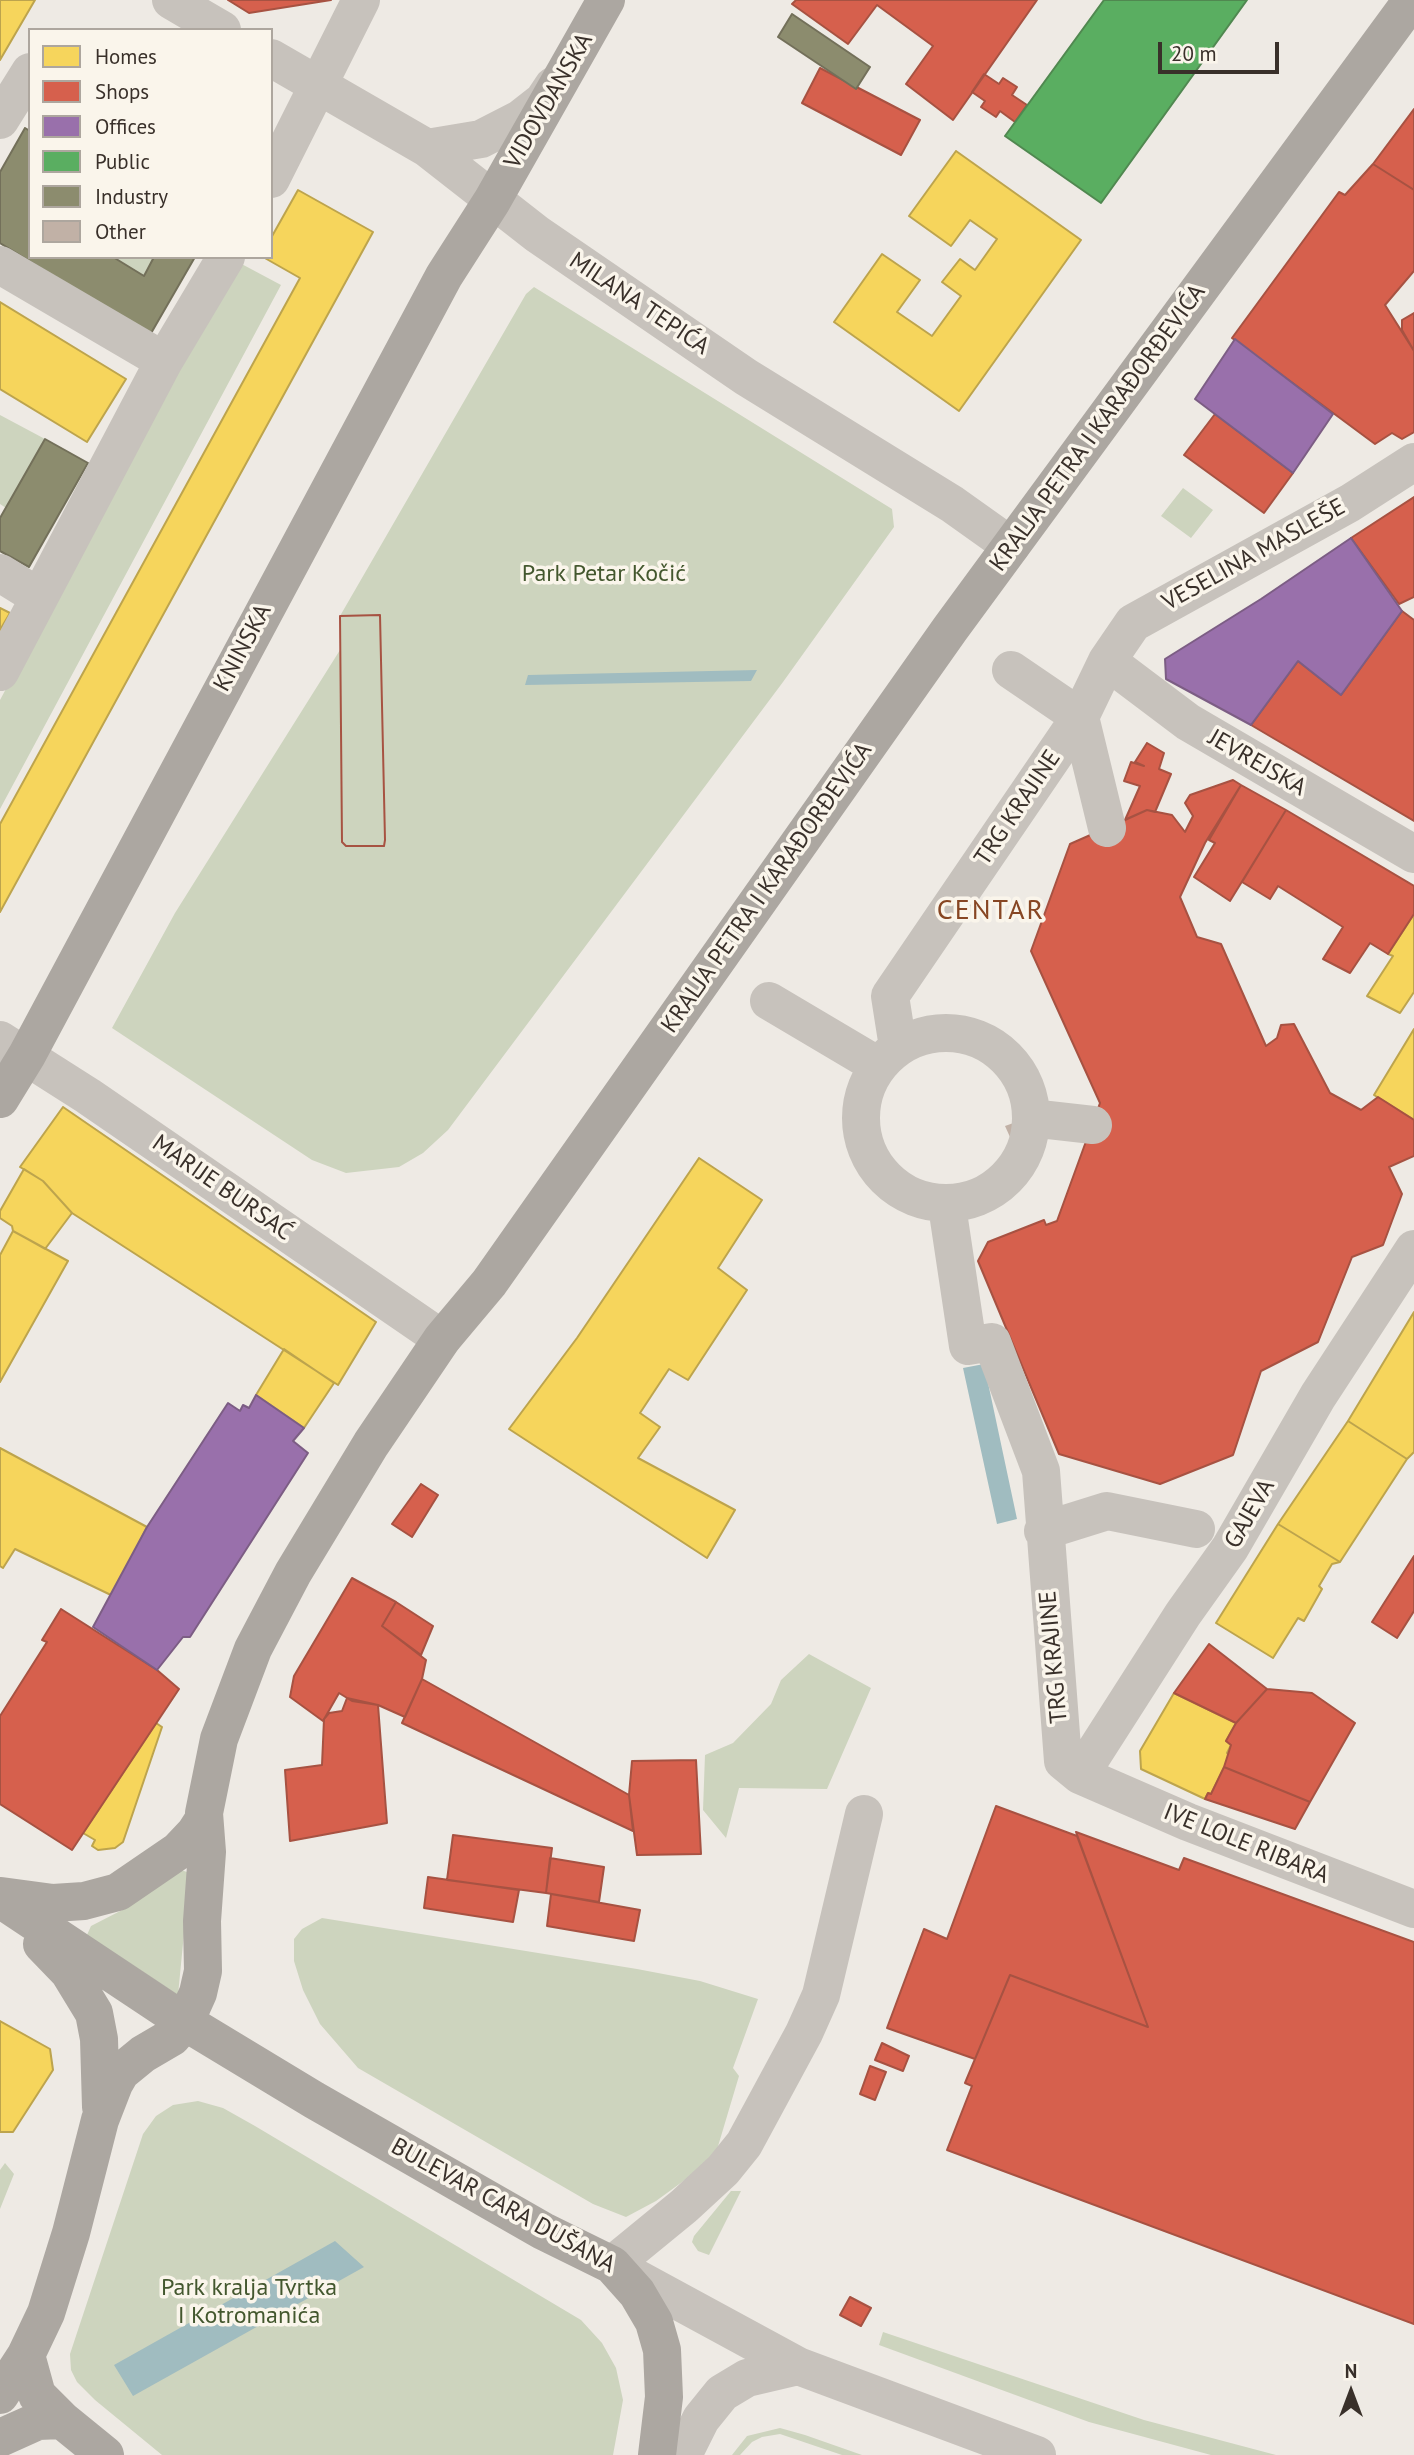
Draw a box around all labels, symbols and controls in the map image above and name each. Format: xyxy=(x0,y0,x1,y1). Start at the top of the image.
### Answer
legend xyxy=(28,28,273,259)
street label: VIDOVDANSKA xyxy=(499,28,599,174)
scale bar xyxy=(1162,28,1283,72)
text: 20 m xyxy=(1171,40,1217,67)
text: Homes xyxy=(95,43,157,70)
text: Shops xyxy=(95,78,149,105)
text: Offices xyxy=(95,113,156,140)
text: Public xyxy=(95,148,150,175)
text: Industry xyxy=(95,183,168,210)
text: Other xyxy=(95,218,146,245)
street label: MILANA TEPIĆA xyxy=(563,247,715,361)
street label: KRALJA PETRA I KARAĐORĐEVIĆA xyxy=(984,279,1212,577)
street label: VESELINA MASLEŠE xyxy=(1157,493,1351,617)
park label: Park Petar Kočić xyxy=(522,560,686,588)
street label: KNINSKA xyxy=(208,599,278,697)
street label: JEVREJSKA xyxy=(1203,723,1311,803)
street label: KRALJA PETRA I KARAĐORĐEVIĆA xyxy=(655,737,879,1039)
street label: TRG KRAJINE xyxy=(969,745,1067,871)
district label: CENTAR xyxy=(937,894,1045,928)
street label: MARIJE BURSAĆ xyxy=(146,1129,298,1247)
street label: GAJEVA xyxy=(1219,1474,1281,1554)
street label: TRG KRAJINE xyxy=(1034,1590,1074,1724)
street label: IVE LOLE RIBARA xyxy=(1159,1798,1333,1890)
street label: BULEVAR CARA DUŠANA xyxy=(386,2132,620,2280)
park label: Park kralja Tvrtka I Kotromanića xyxy=(161,2274,337,2330)
north arrow xyxy=(1316,2357,1386,2427)
text: N xyxy=(1345,2359,1357,2383)

